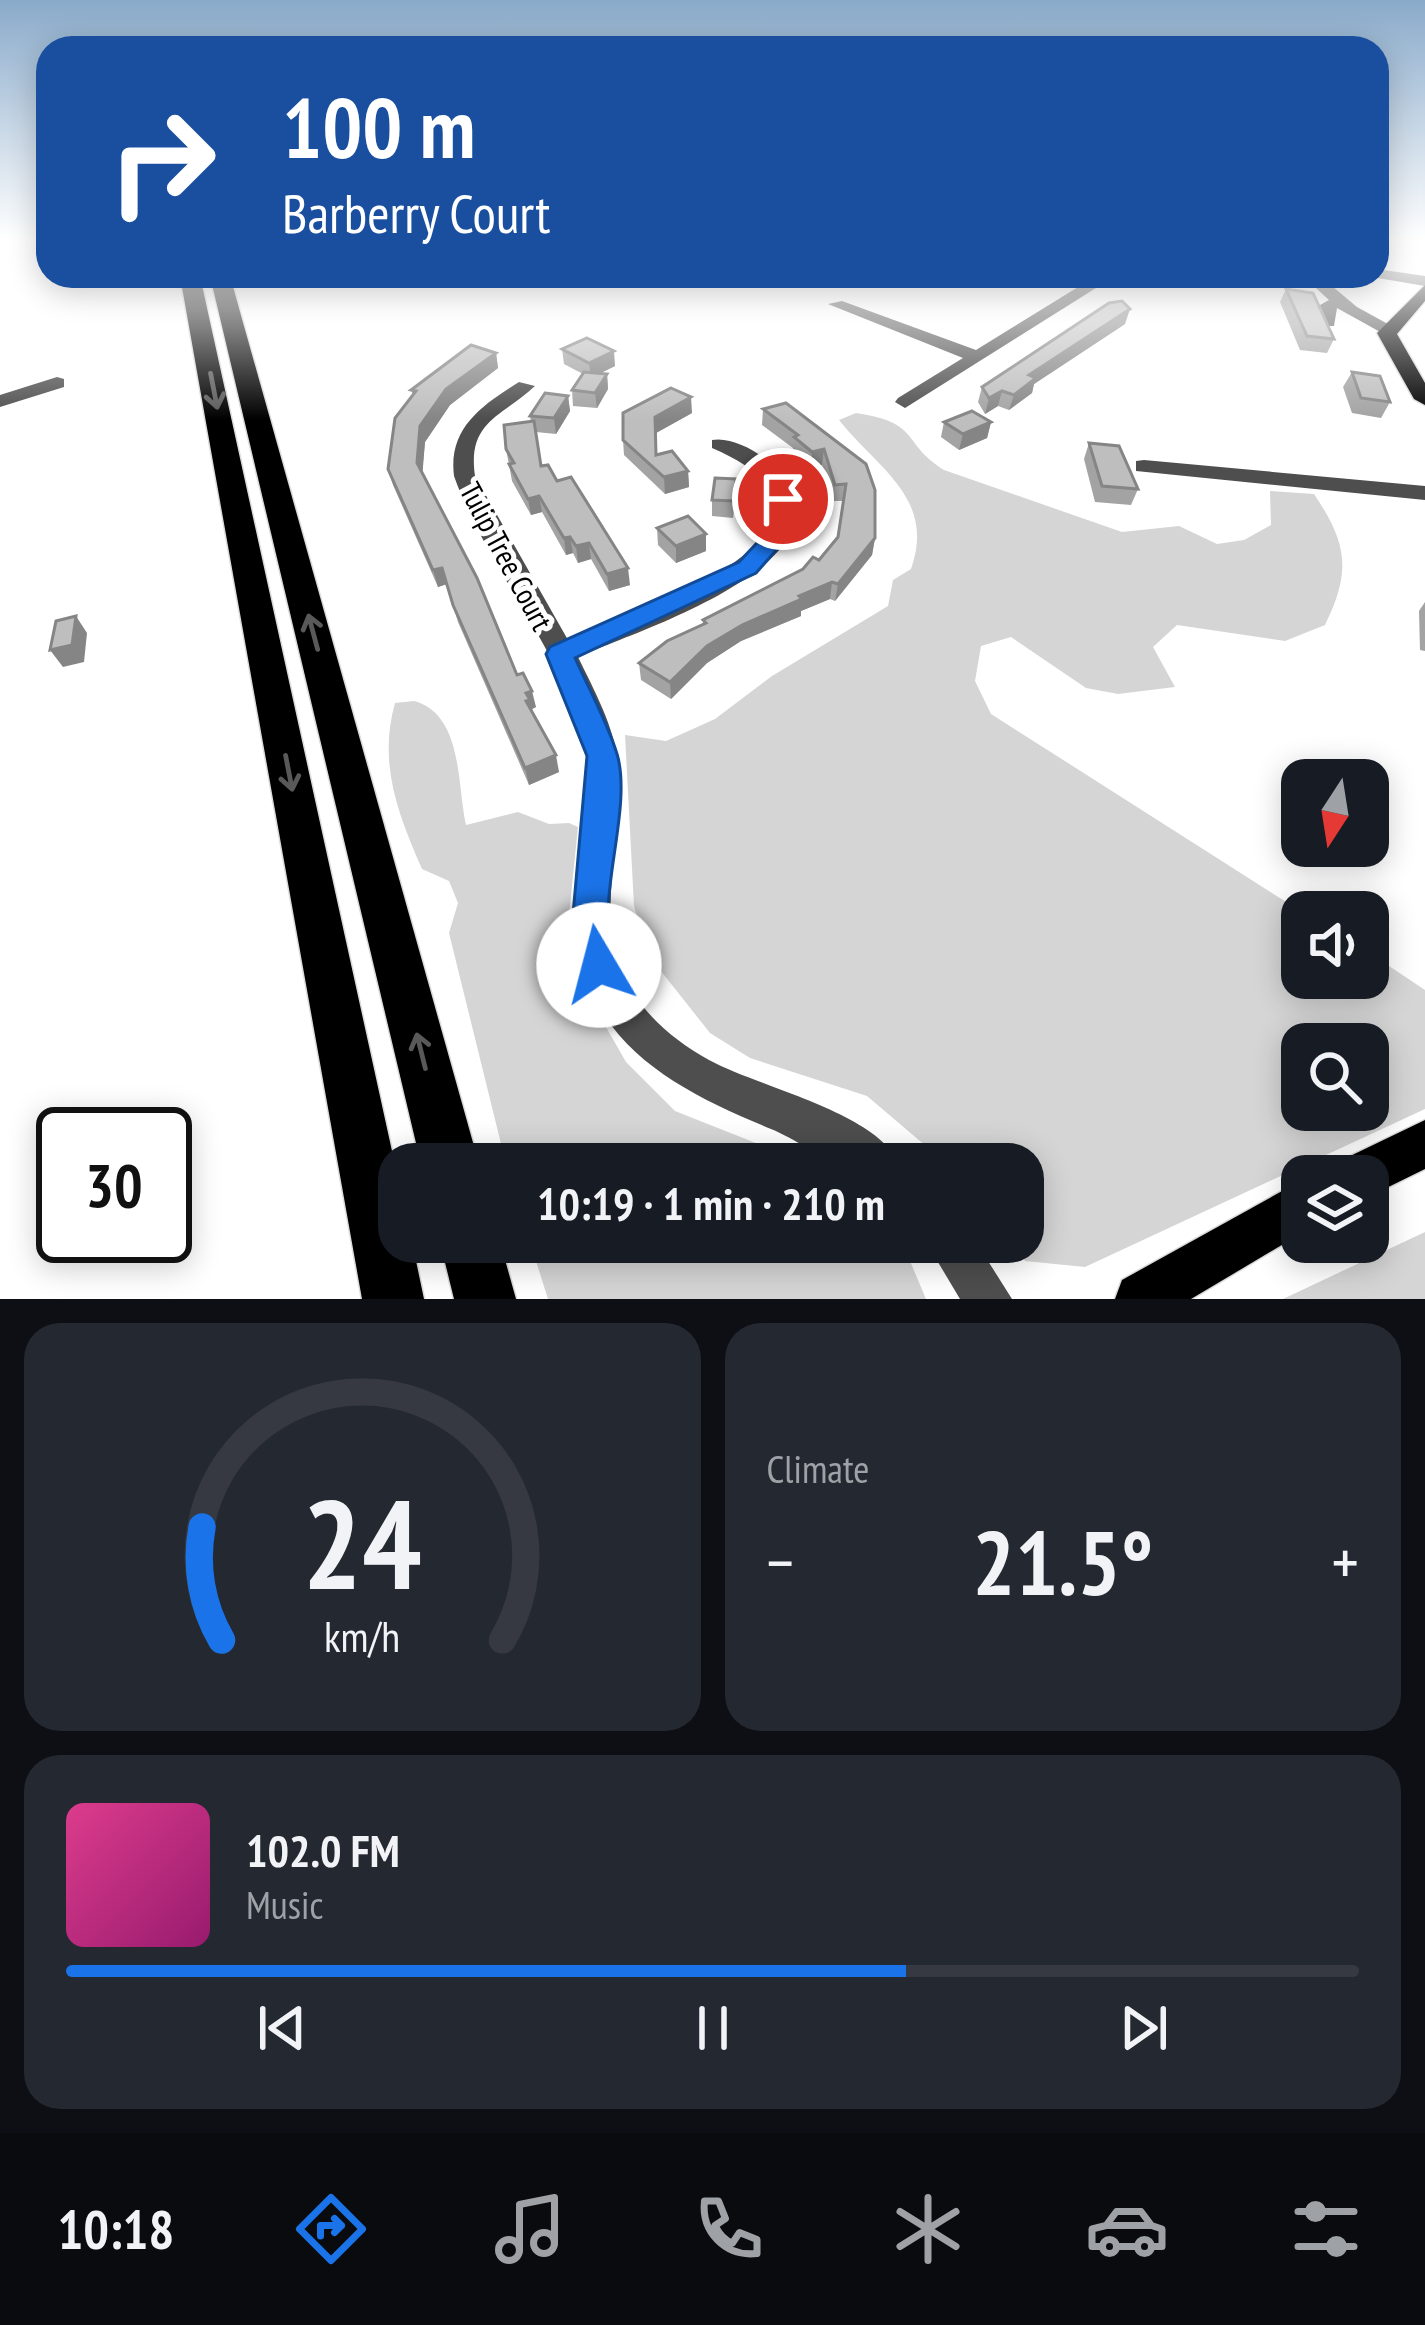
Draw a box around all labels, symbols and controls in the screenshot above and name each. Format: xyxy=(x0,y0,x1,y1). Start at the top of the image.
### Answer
text: 100 m xyxy=(282,72,475,181)
icon: right xyxy=(84,84,240,240)
text: Barberry Court xyxy=(282,178,550,248)
one-way arrow xyxy=(204,370,226,409)
pin xyxy=(732,448,834,550)
icon: arrive xyxy=(750,466,816,532)
street label: Tulip Tree Court xyxy=(452,475,563,637)
one-way arrow xyxy=(300,614,322,652)
one-way arrow xyxy=(279,754,302,792)
north arrow xyxy=(1281,759,1389,867)
map controls xyxy=(1281,759,1389,1263)
button: sound xyxy=(1281,891,1389,999)
position arrow xyxy=(536,902,662,1028)
button: search xyxy=(1281,1023,1389,1131)
one-way arrow xyxy=(408,1032,430,1070)
speed limit sign: 30 xyxy=(36,1107,192,1263)
button: layers xyxy=(1281,1155,1389,1263)
text: 10:19 · 1 min · 210 m xyxy=(537,1174,885,1232)
text: Climate xyxy=(767,1443,869,1494)
text: 24 xyxy=(303,1462,422,1623)
text: 21.5° xyxy=(972,1503,1153,1620)
text: − xyxy=(767,1519,794,1604)
text: + xyxy=(1332,1519,1359,1604)
text: km/h xyxy=(324,1608,400,1664)
text: 102.0 FM xyxy=(246,1821,400,1879)
text: Music xyxy=(246,1879,323,1930)
icon: previous xyxy=(249,1995,315,2061)
icon: pause xyxy=(680,1995,746,2061)
icon: next xyxy=(1111,1995,1177,2061)
icon: directions xyxy=(289,2187,373,2271)
icon: music xyxy=(488,2187,572,2271)
icon: phone xyxy=(687,2187,771,2271)
icon: climate xyxy=(886,2187,970,2271)
icon: car xyxy=(1085,2187,1169,2271)
icon: filters xyxy=(1284,2187,1368,2271)
text: 10:18 xyxy=(57,2194,174,2264)

